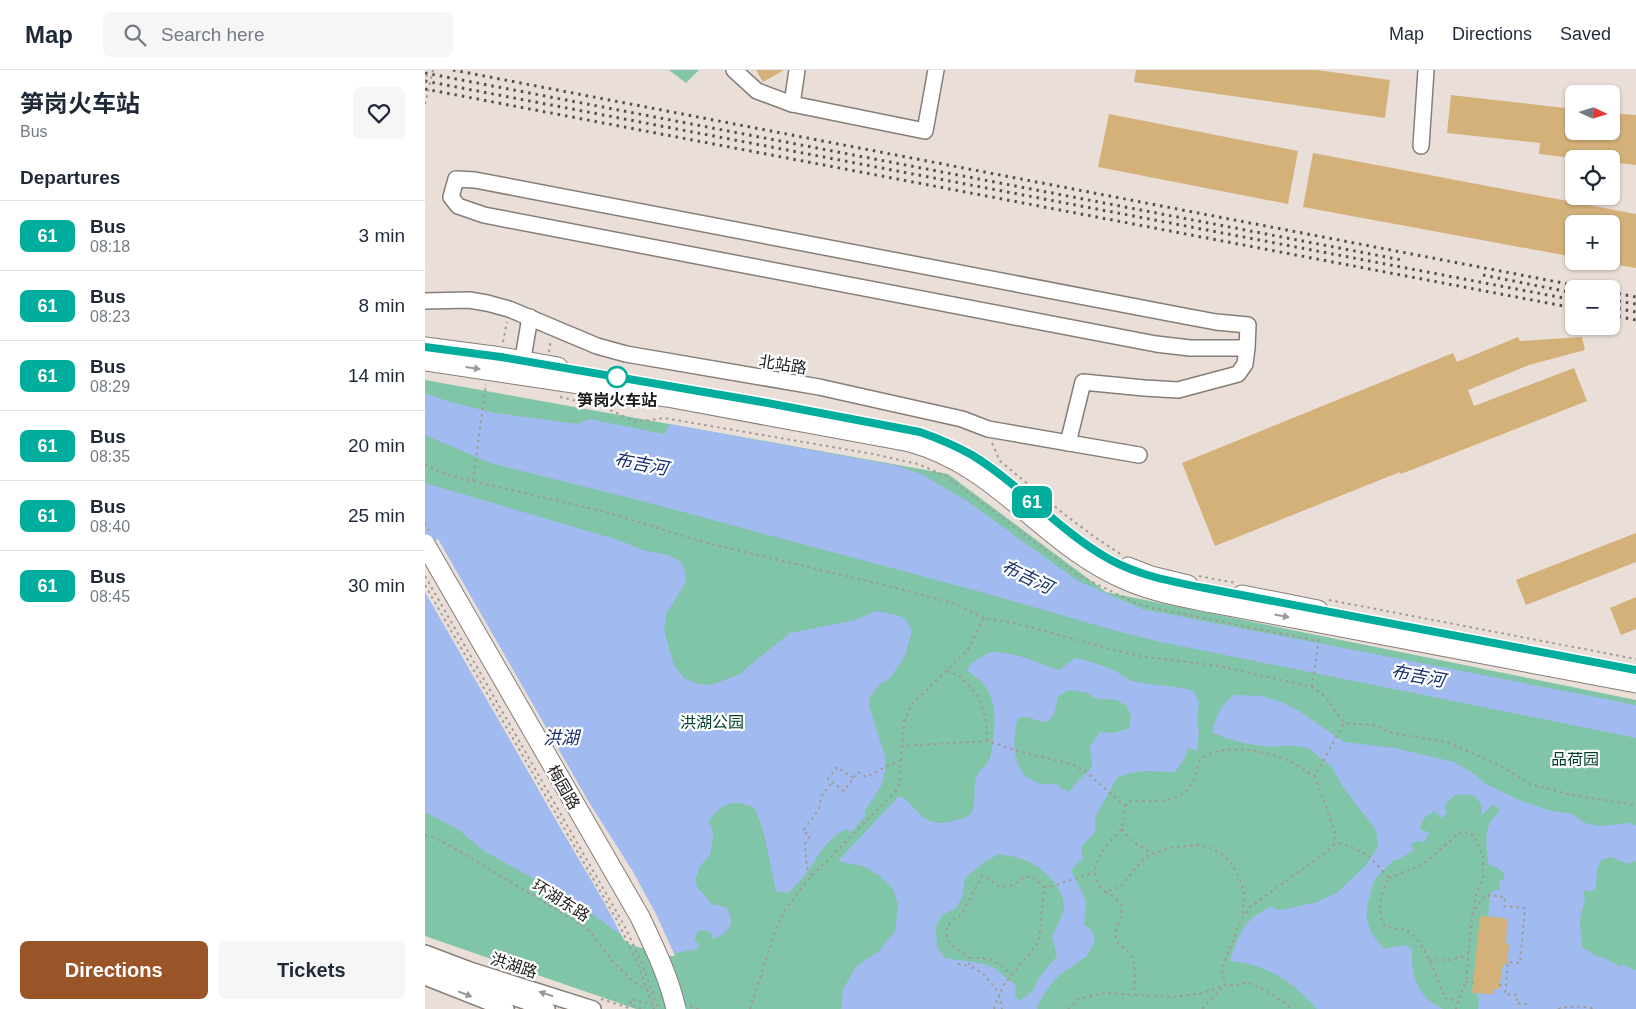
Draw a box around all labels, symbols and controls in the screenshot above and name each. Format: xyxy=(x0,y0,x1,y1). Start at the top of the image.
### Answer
search box xyxy=(103,12,453,57)
text: Map xyxy=(25,21,73,48)
icon: search xyxy=(121,21,149,49)
text: Search here xyxy=(161,24,265,45)
text: Map xyxy=(1389,24,1424,44)
text: Directions xyxy=(1452,24,1532,44)
text: Saved xyxy=(1560,24,1611,44)
north arrow xyxy=(1565,85,1620,140)
map controls xyxy=(1565,85,1620,335)
button: heart xyxy=(353,87,405,139)
text: 笋岗火车站 xyxy=(20,90,140,117)
text: Bus xyxy=(20,123,48,140)
button: locate xyxy=(1565,150,1620,205)
text: Departures xyxy=(20,167,120,188)
button: + xyxy=(1565,215,1620,270)
text: Bus xyxy=(90,216,126,237)
text: 3 min xyxy=(359,225,405,246)
text: 61 xyxy=(37,226,58,246)
text: 08:18 xyxy=(90,238,130,255)
button: − xyxy=(1565,280,1620,335)
text: Bus xyxy=(90,286,126,307)
text: 8 min xyxy=(359,295,405,316)
text: 61 xyxy=(37,296,58,316)
text: 08:23 xyxy=(90,308,130,325)
street label: 北站路 xyxy=(758,352,808,377)
text: Bus xyxy=(90,356,126,377)
one-way arrow xyxy=(466,364,482,372)
text: 14 min xyxy=(348,365,405,386)
text: 61 xyxy=(37,366,58,386)
marker: 笋岗火车站 xyxy=(606,366,628,388)
text: 08:29 xyxy=(90,378,130,395)
place label: 笋岗火车站 xyxy=(577,392,657,409)
text: Bus xyxy=(90,426,126,447)
text: 20 min xyxy=(348,435,405,456)
text: 61 xyxy=(37,436,58,456)
text: 08:35 xyxy=(90,448,130,465)
water label: 布吉河 xyxy=(613,449,672,480)
line badge: 61 xyxy=(1009,486,1055,518)
text: 61 xyxy=(1022,492,1042,512)
text: Bus xyxy=(90,496,126,517)
text: 25 min xyxy=(348,505,405,526)
text: 61 xyxy=(37,506,58,526)
text: 08:40 xyxy=(90,518,130,535)
water label: 布吉河 xyxy=(998,556,1058,599)
text: Bus xyxy=(90,566,126,587)
text: 30 min xyxy=(348,575,405,596)
text: 61 xyxy=(37,576,58,596)
text: 08:45 xyxy=(90,588,130,605)
one-way arrow xyxy=(1275,613,1291,621)
water label: 布吉河 xyxy=(1390,661,1449,692)
park label: 洪湖公园 xyxy=(680,714,744,731)
water label: 洪湖 xyxy=(543,728,582,748)
park label: 品荷园 xyxy=(1551,751,1599,768)
street label: 梅园路 xyxy=(544,762,583,812)
street label: 环湖东路 xyxy=(529,876,592,925)
button: Directions xyxy=(20,941,208,999)
button: Tickets xyxy=(218,941,405,999)
street label: 洪湖路 xyxy=(488,950,539,981)
one-way arrow xyxy=(458,990,473,998)
one-way arrow xyxy=(538,990,553,998)

